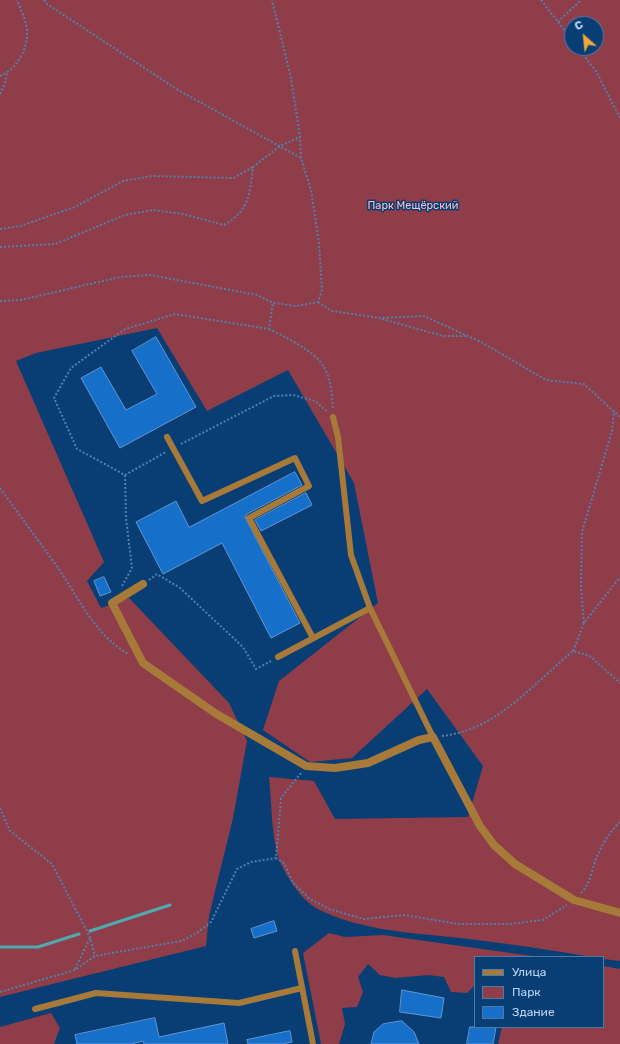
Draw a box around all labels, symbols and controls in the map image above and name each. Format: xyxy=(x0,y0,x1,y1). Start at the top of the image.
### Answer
north arrow xyxy=(564,16,604,56)
text: С xyxy=(572,18,585,33)
park label: Парк Мещёрский xyxy=(368,199,458,213)
legend xyxy=(474,956,604,1028)
text: Улица xyxy=(512,965,546,979)
text: Парк xyxy=(512,985,541,999)
text: Здание xyxy=(512,1005,555,1019)

